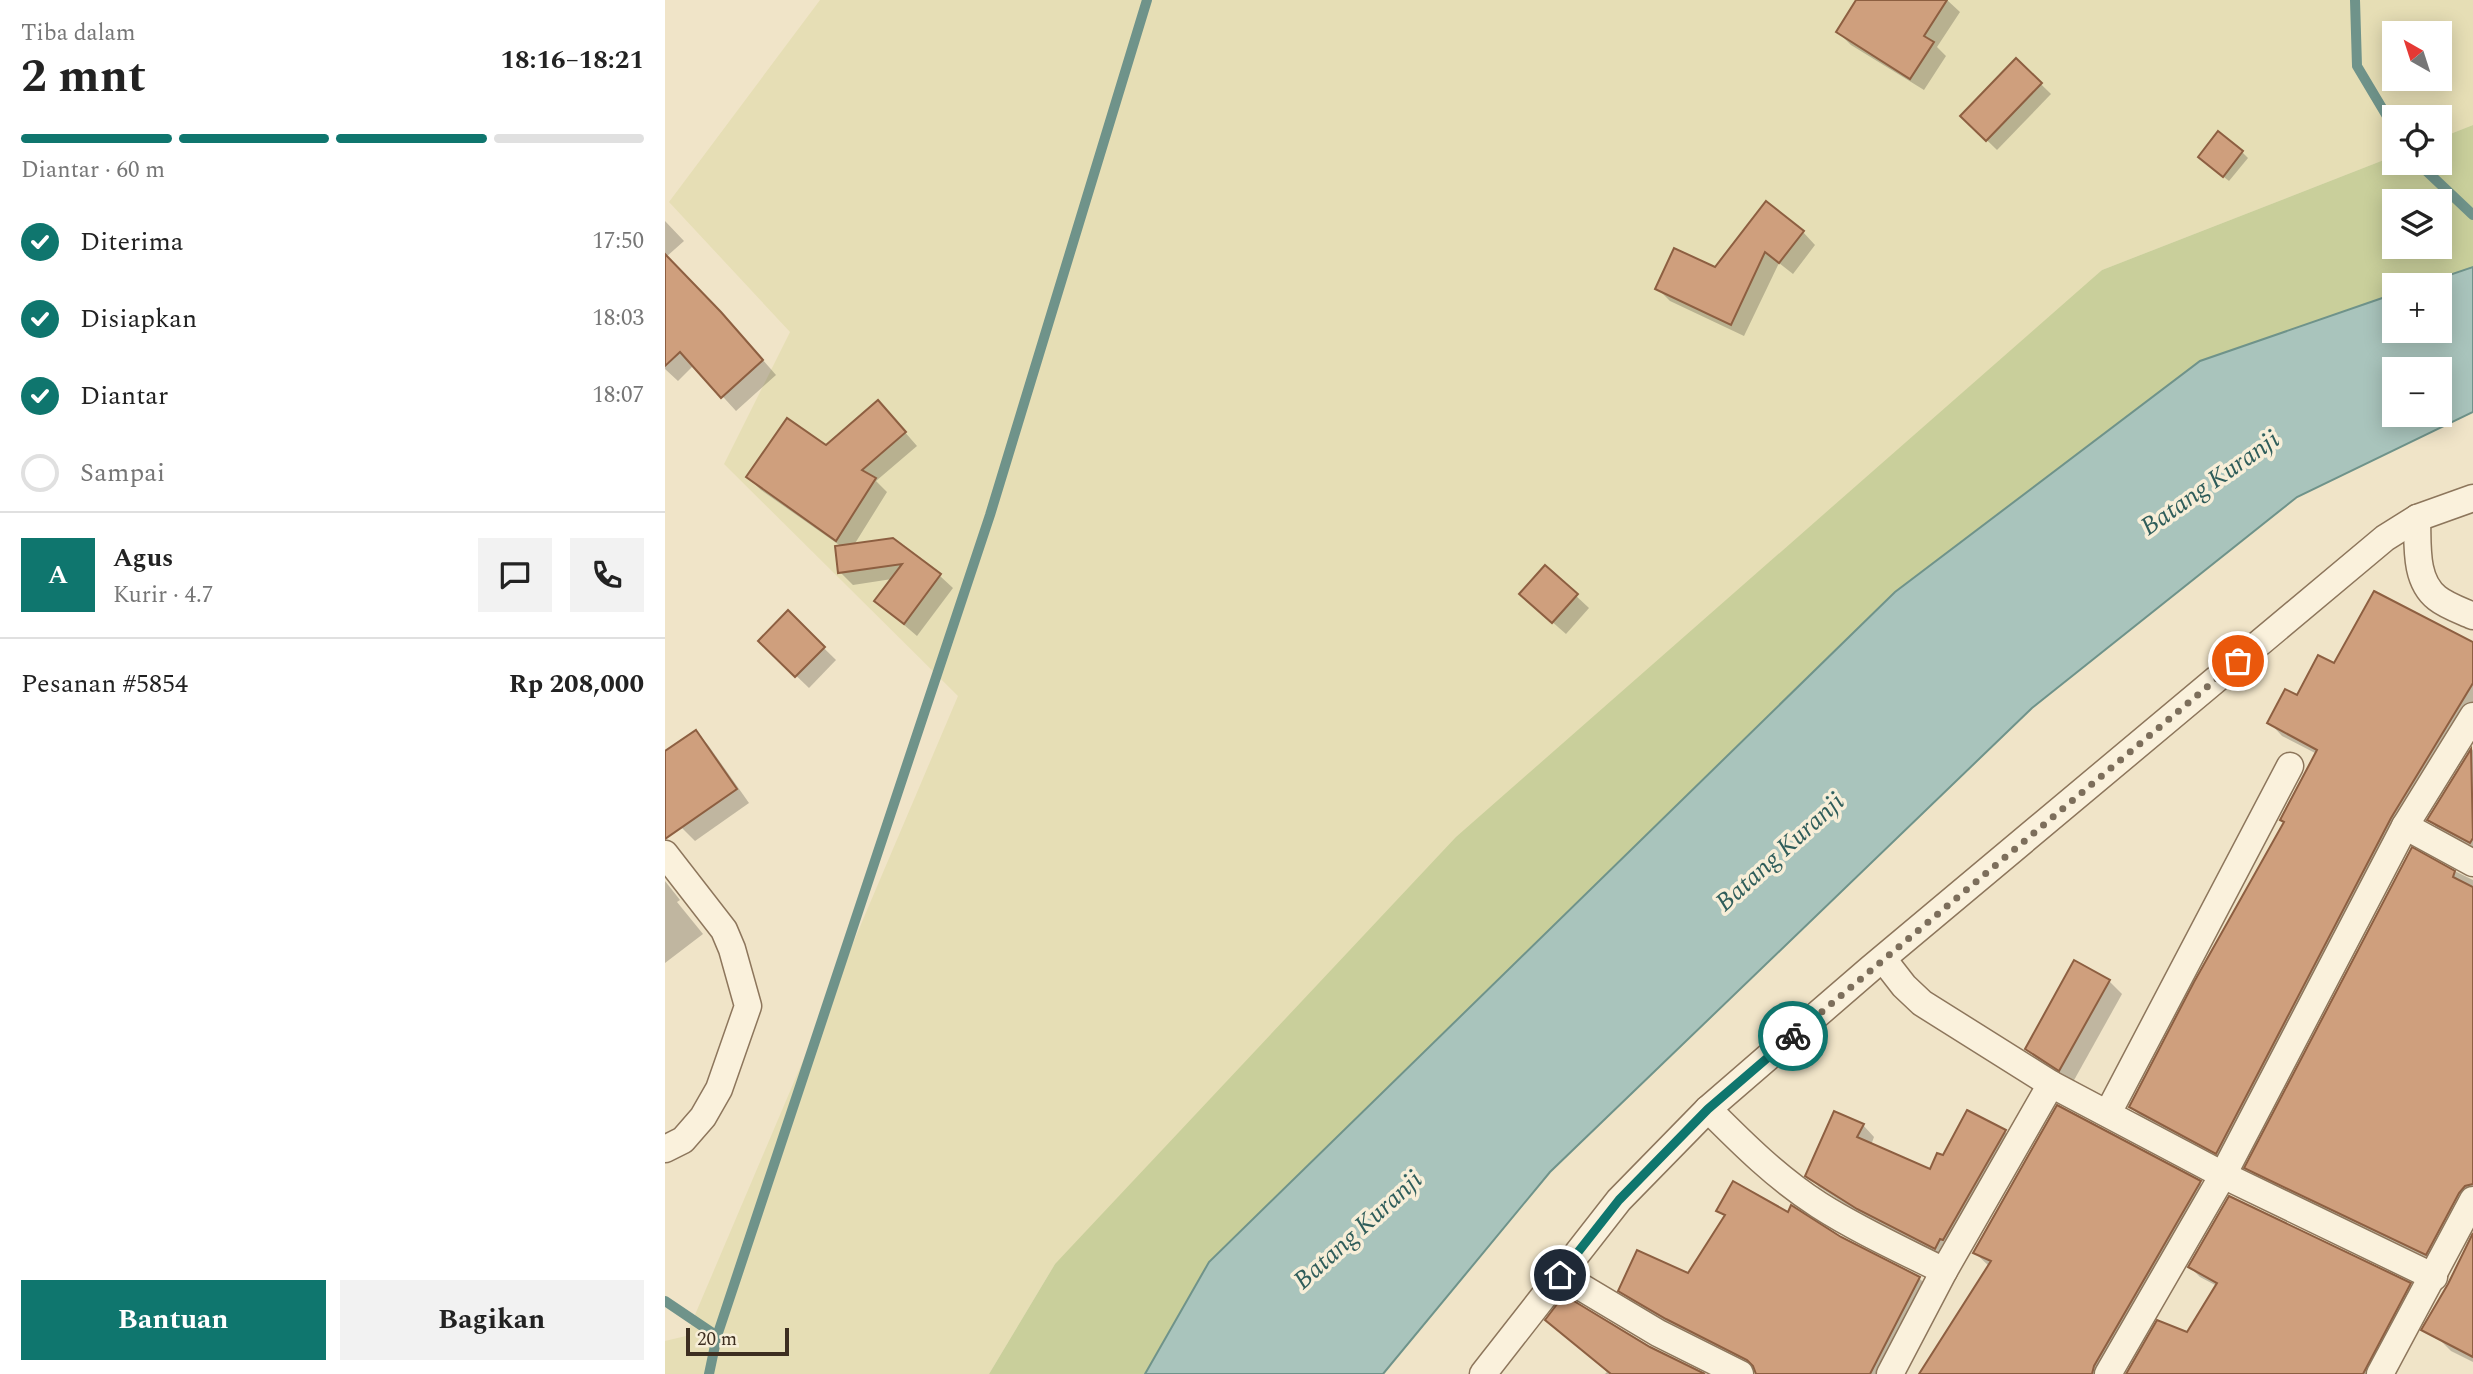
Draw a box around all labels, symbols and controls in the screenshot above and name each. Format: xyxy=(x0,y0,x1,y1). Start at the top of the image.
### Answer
text: Tiba dalam xyxy=(21,16,135,51)
north arrow xyxy=(2382,21,2452,91)
map controls xyxy=(2382,21,2452,427)
text: 18:16–18:21 xyxy=(500,40,644,80)
text: 2 mnt xyxy=(21,42,146,112)
button: locate xyxy=(2382,105,2452,175)
text: Diantar · 60 m xyxy=(21,153,165,188)
button: layers xyxy=(2382,189,2452,259)
text: Diterima xyxy=(80,222,183,262)
icon: check xyxy=(21,223,59,261)
text: 17:50 xyxy=(592,224,644,259)
button: + xyxy=(2382,273,2452,343)
text: Disiapkan xyxy=(80,299,197,339)
icon: check xyxy=(21,300,59,338)
text: 18:03 xyxy=(592,301,644,336)
button: − xyxy=(2382,357,2452,427)
text: Diantar xyxy=(80,376,168,416)
icon: check xyxy=(21,377,59,415)
text: 18:07 xyxy=(592,378,644,413)
water label: Batang Kuranji xyxy=(2132,420,2288,546)
text: Sampai xyxy=(80,453,165,493)
text: Agus xyxy=(113,538,173,578)
button: chat xyxy=(478,538,552,612)
button: phone xyxy=(570,538,644,612)
text: A xyxy=(48,555,68,595)
text: Kurir · 4.7 xyxy=(113,578,213,613)
pin xyxy=(2208,631,2268,691)
icon: bag xyxy=(2219,642,2257,680)
text: Pesanan #5854 xyxy=(21,664,188,704)
text: Rp 208,000 xyxy=(509,664,644,704)
water label: Batang Kuranji xyxy=(1706,783,1854,921)
courier xyxy=(1758,1001,1828,1071)
icon: bike xyxy=(1774,1017,1812,1055)
water label: Batang Kuranji xyxy=(1284,1161,1432,1299)
pin xyxy=(1530,1245,1590,1305)
icon: home xyxy=(1541,1256,1579,1294)
button: Bantuan xyxy=(21,1280,326,1360)
button: Bagikan xyxy=(340,1280,644,1360)
scale bar xyxy=(686,1325,789,1357)
text: 20 m xyxy=(697,1325,737,1354)

